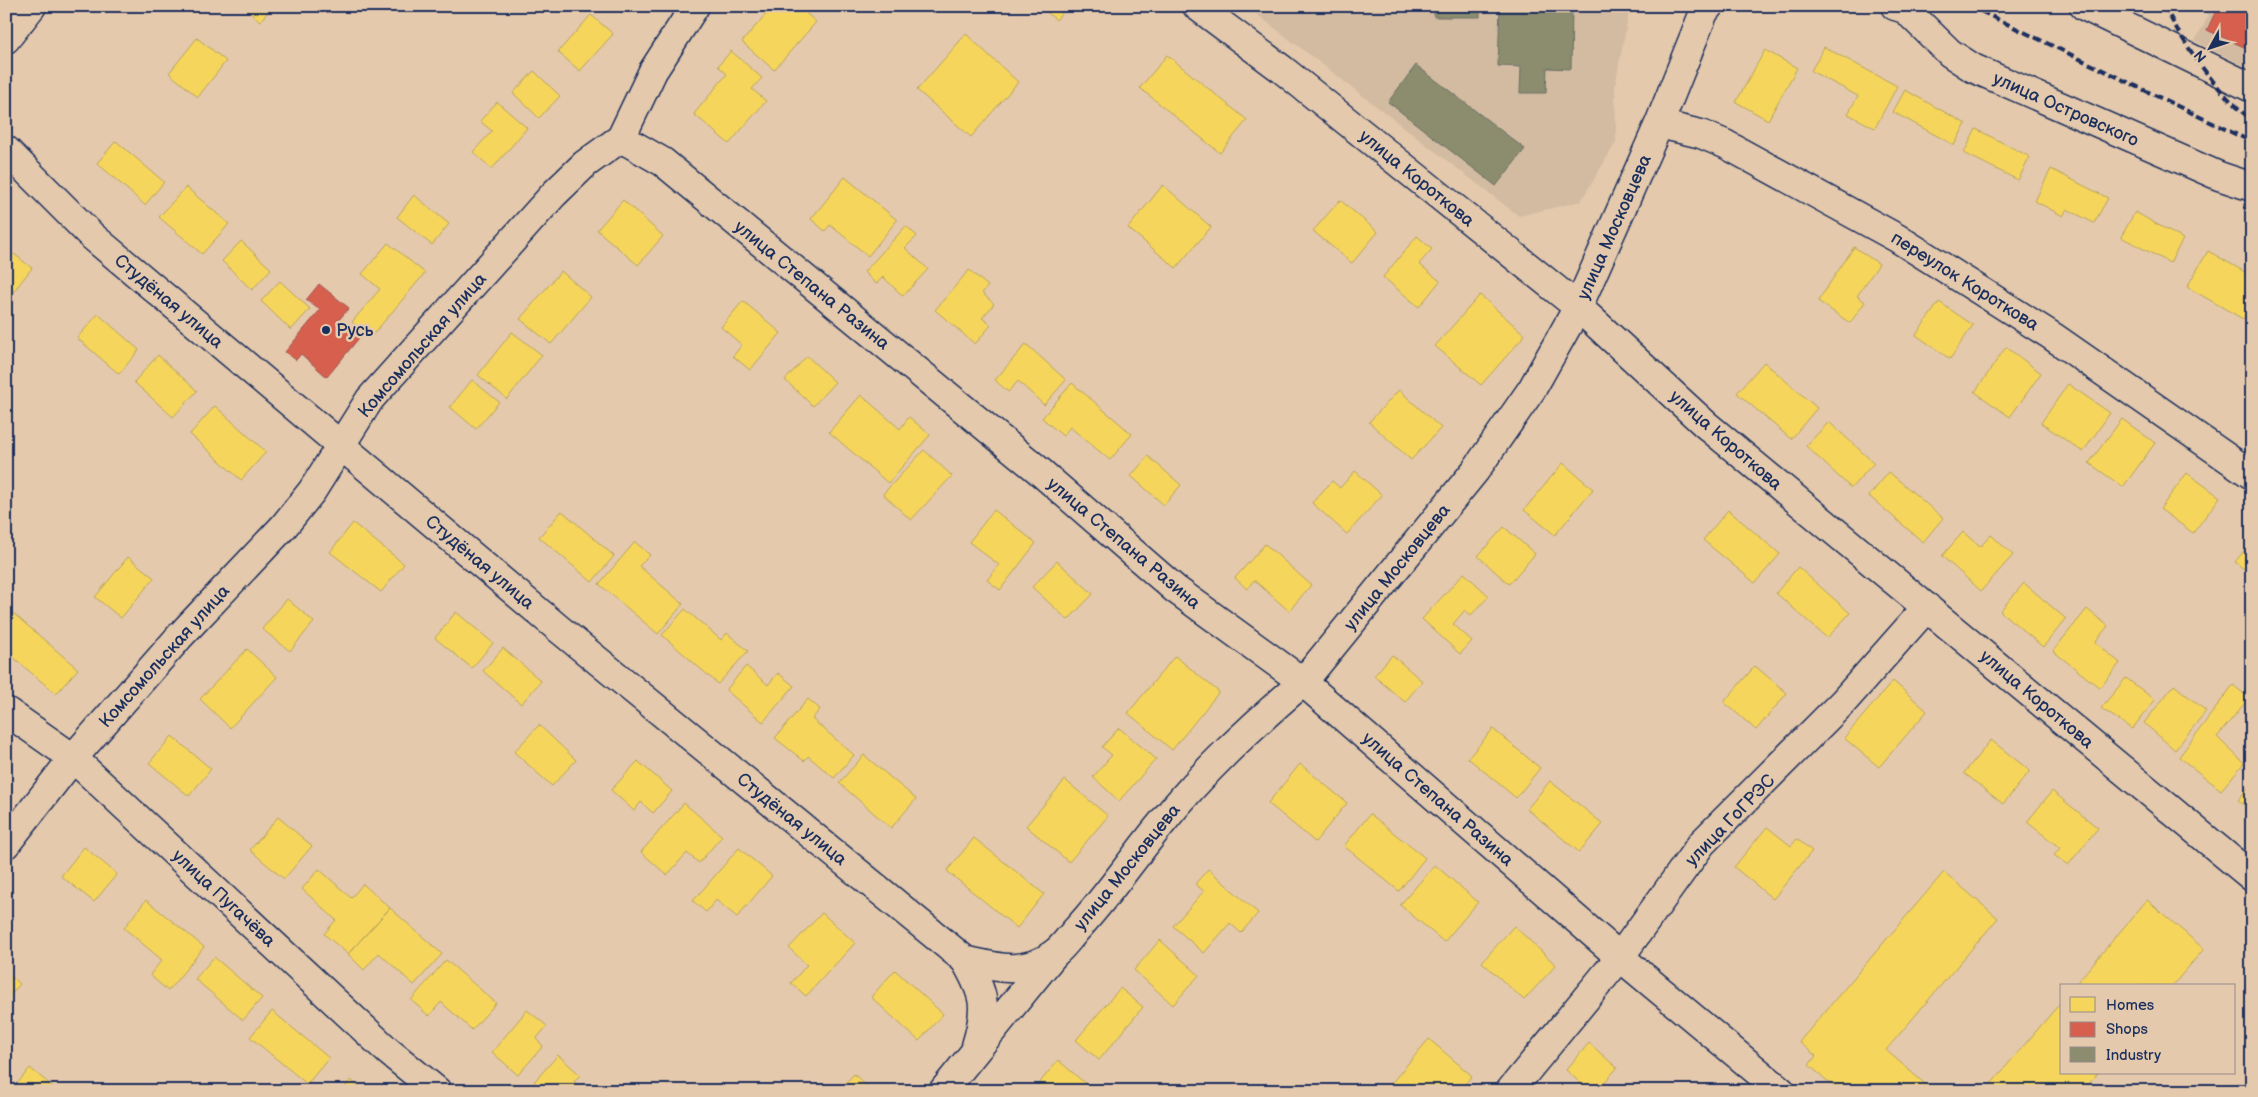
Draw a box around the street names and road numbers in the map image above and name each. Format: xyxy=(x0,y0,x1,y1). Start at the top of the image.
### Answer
street label: улица Островского xyxy=(1990,68,2142,151)
street label: улица Короткова xyxy=(1355,126,1479,231)
street label: улица Московцева xyxy=(1573,151,1656,303)
street label: улица Степана Разина xyxy=(730,216,894,355)
street label: переулок Короткова xyxy=(1887,227,2043,336)
street label: Студёная улица xyxy=(110,250,227,353)
street label: Комсомольская улица xyxy=(354,268,491,422)
street label: улица Короткова xyxy=(1665,386,1786,495)
street label: улица Степана Разина xyxy=(1043,473,1205,614)
street label: улица Московцева xyxy=(1340,500,1455,635)
street label: Студёная улица xyxy=(421,511,538,614)
street label: Комсомольская улица xyxy=(95,580,234,732)
street label: улица Короткова xyxy=(1976,646,2098,753)
street label: улица Степана Разина xyxy=(1358,728,1518,871)
street label: Студёная улица xyxy=(733,769,851,870)
street label: улица ГоГРЭС xyxy=(1681,770,1779,871)
street label: улица Московцева xyxy=(1070,800,1185,935)
street label: улица Пугачёва xyxy=(168,845,280,952)

